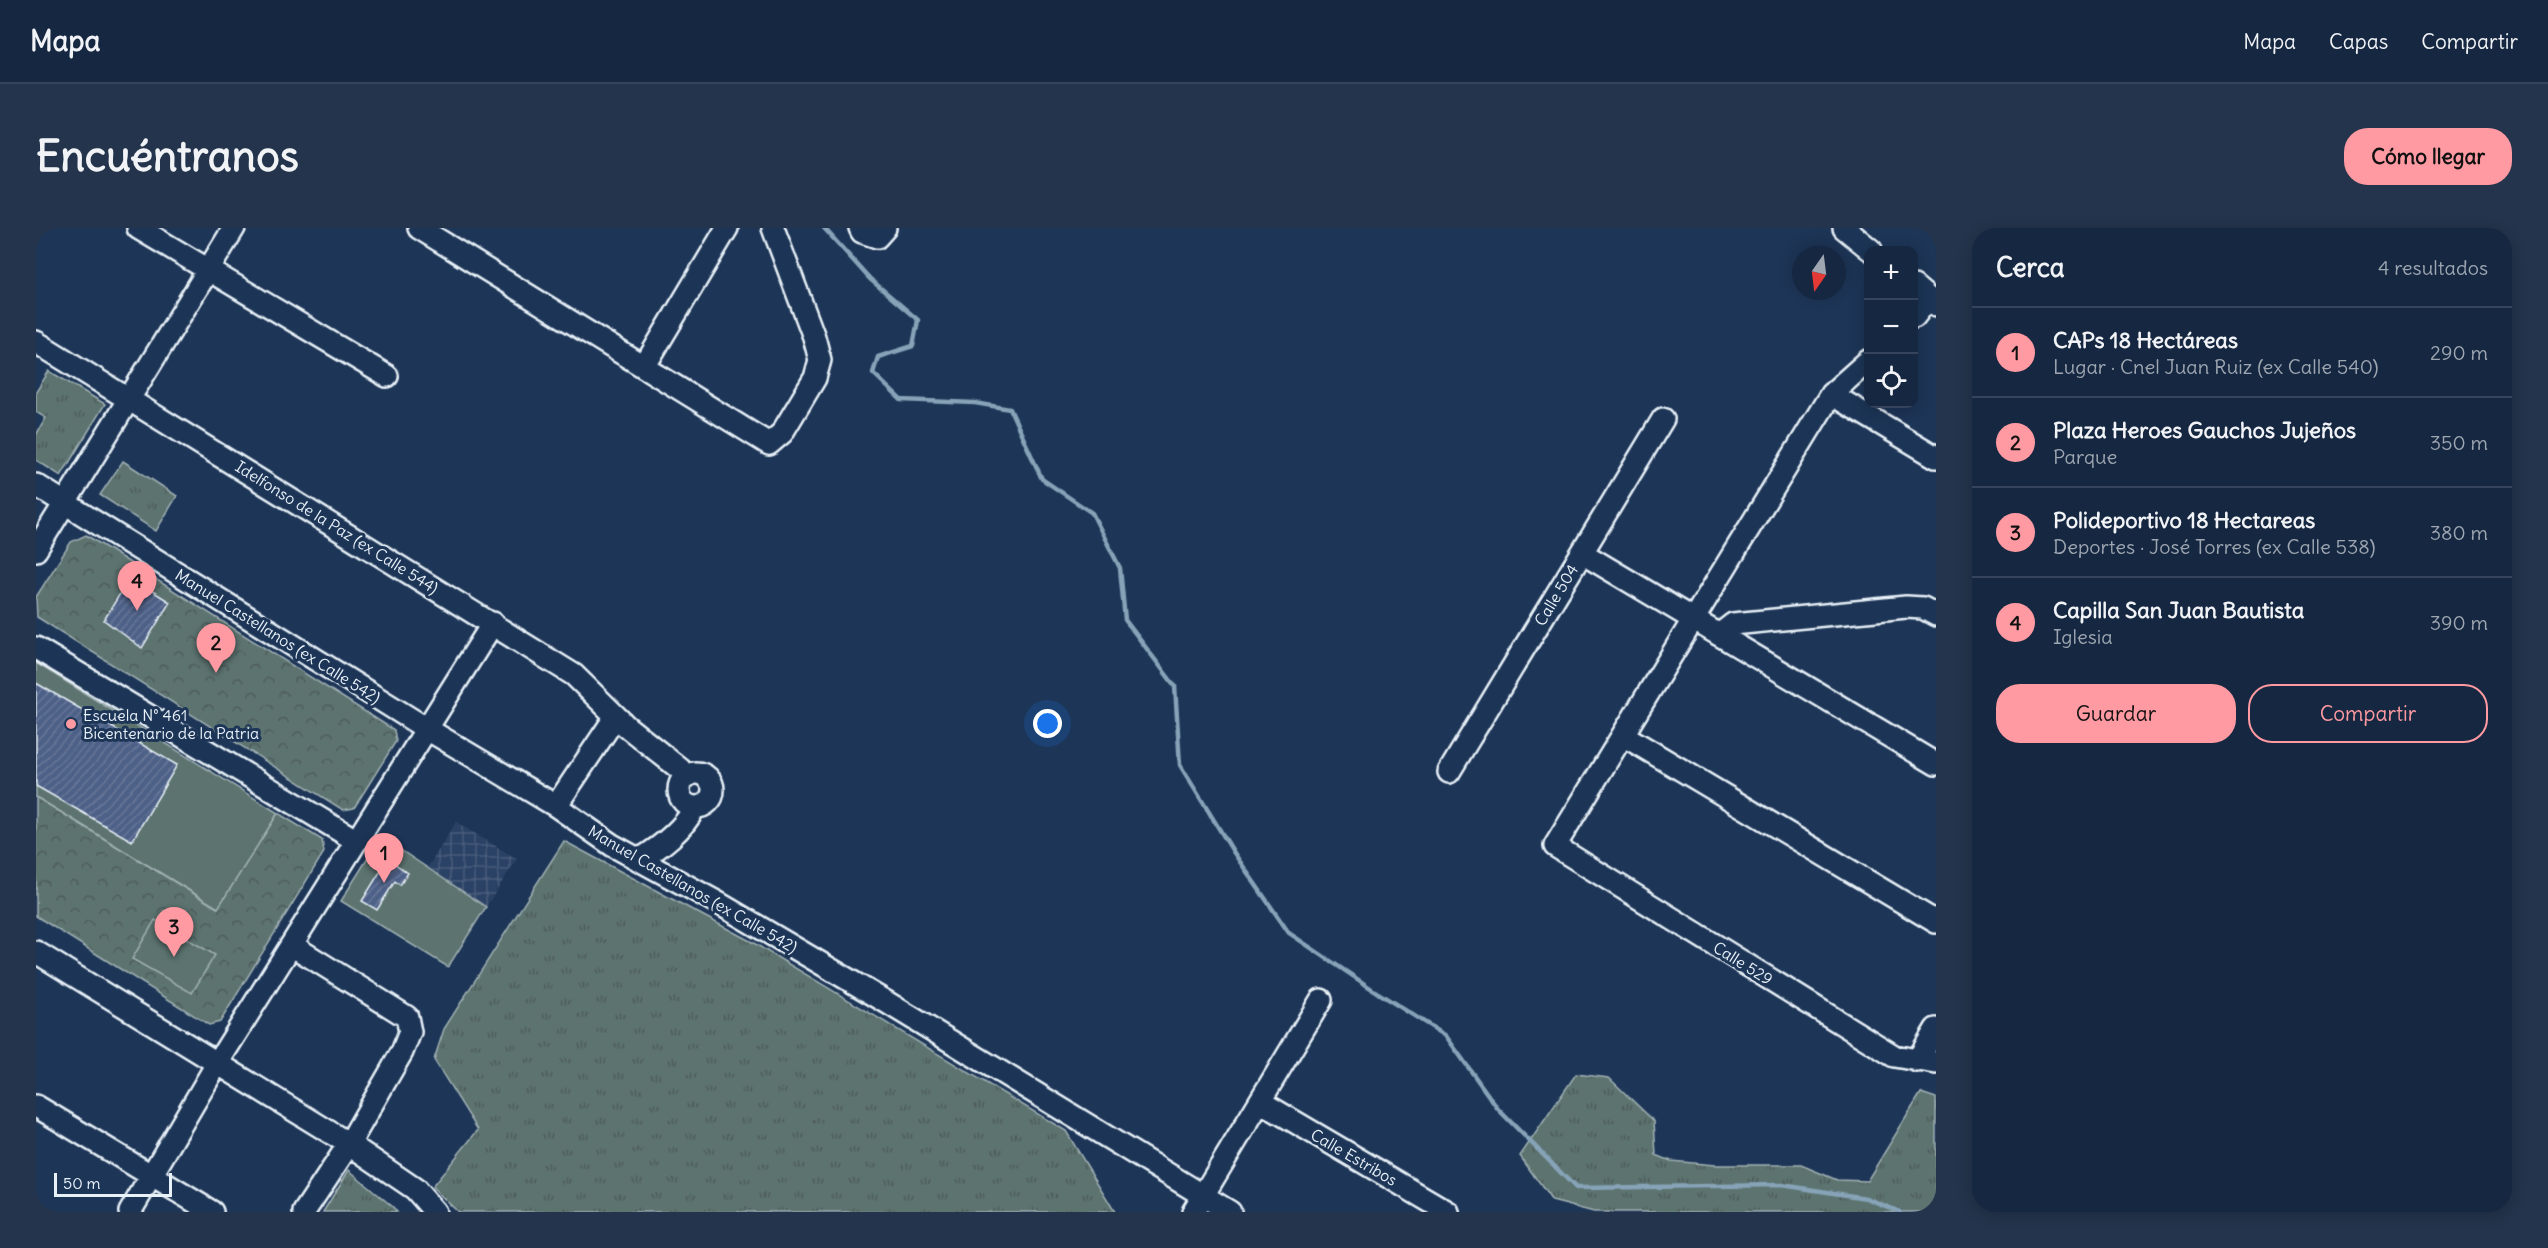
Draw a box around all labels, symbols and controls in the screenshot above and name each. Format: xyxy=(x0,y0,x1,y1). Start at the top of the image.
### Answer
text: Mapa xyxy=(30,23,100,59)
text: Mapa xyxy=(2243,28,2296,55)
text: Capas xyxy=(2329,28,2388,55)
text: Compartir xyxy=(2421,28,2518,55)
button: Cómo llegar xyxy=(2344,128,2512,185)
text: Encuéntranos xyxy=(36,130,299,182)
north arrow xyxy=(1792,246,1846,300)
map controls xyxy=(1864,246,1918,408)
button: + xyxy=(1864,246,1918,300)
text: Cerca xyxy=(1996,251,2065,284)
text: 4 resultados xyxy=(2378,255,2488,280)
button: − xyxy=(1864,300,1918,354)
text: CAPs 18 Hectáreas xyxy=(2053,326,2238,354)
text: 1 xyxy=(2012,340,2019,365)
text: 290 m xyxy=(2430,340,2488,365)
button: locate xyxy=(1864,354,1918,408)
text: Lugar · Cnel Juan Ruiz (ex Calle 540) xyxy=(2053,354,2379,379)
text: Plaza Heroes Gauchos Jujeños xyxy=(2053,416,2356,444)
text: 2 xyxy=(2010,430,2021,455)
text: 350 m xyxy=(2430,430,2488,455)
text: Parque xyxy=(2053,444,2117,469)
street label: Idelfonso de la Paz (ex Calle 544) xyxy=(232,456,442,598)
text: Polideportivo 18 Hectareas xyxy=(2053,506,2315,534)
text: 3 xyxy=(2010,520,2021,545)
text: 380 m xyxy=(2430,520,2488,545)
text: Deportes · José Torres (ex Calle 538) xyxy=(2053,534,2376,559)
street label: Calle 504 xyxy=(1530,561,1582,629)
pin: 4 xyxy=(118,562,156,611)
street label: Manuel Castellanos (ex Calle 542) xyxy=(172,565,384,707)
text: Capilla San Juan Bautista xyxy=(2053,596,2304,624)
text: 4 xyxy=(2010,610,2021,635)
text: 390 m xyxy=(2430,610,2488,635)
pin: 2 xyxy=(196,624,236,673)
text: Iglesia xyxy=(2053,624,2113,649)
button: Guardar xyxy=(1996,684,2236,743)
button: Compartir xyxy=(2248,684,2488,743)
place label: Escuela N° 461 Bicentenario de la Patria xyxy=(83,705,259,743)
your location xyxy=(1033,709,1062,738)
marker: Escuela N° 461 Bicentenario de la Patria xyxy=(64,717,78,731)
street label: Manuel Castellanos (ex Calle 542) xyxy=(585,821,801,957)
pin: 1 xyxy=(364,834,404,883)
pin: 3 xyxy=(154,908,194,957)
street label: Calle 529 xyxy=(1710,937,1776,989)
street label: Calle Estribos xyxy=(1307,1124,1401,1190)
scale bar xyxy=(54,1170,172,1198)
text: 50 m xyxy=(63,1173,101,1193)

